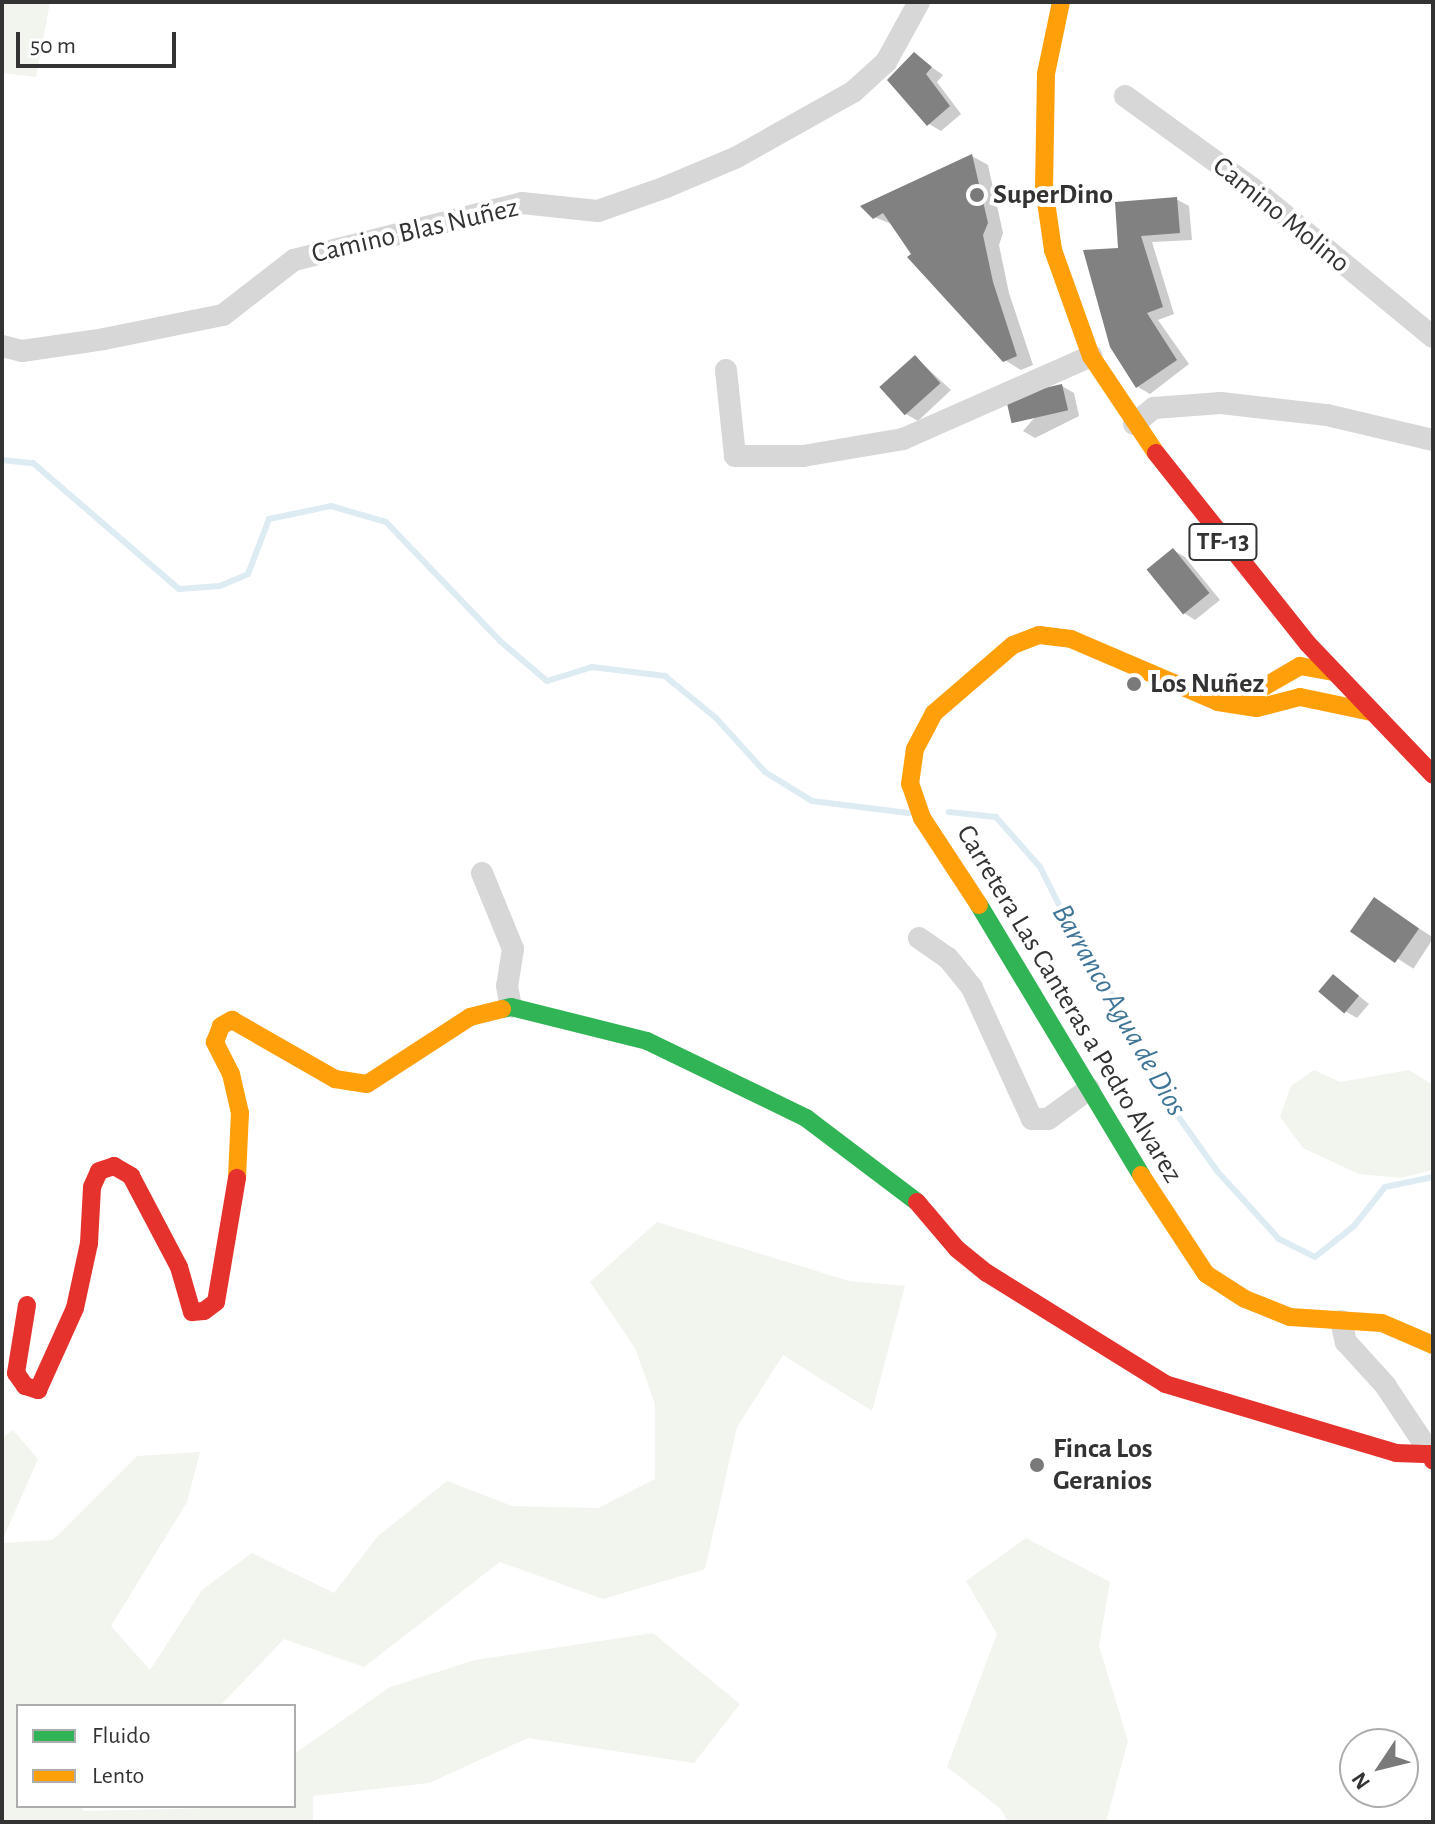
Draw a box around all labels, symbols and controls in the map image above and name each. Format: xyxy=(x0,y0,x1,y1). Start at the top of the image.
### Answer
scale bar xyxy=(20,16,180,66)
text: 50 m xyxy=(30,34,76,58)
street label: Camino Molino xyxy=(1206,150,1356,280)
place label: SuperDino xyxy=(993,178,1113,212)
marker: SuperDino xyxy=(968,186,986,204)
street label: Camino Blas Nuñez xyxy=(309,191,521,271)
road number: TF-13 xyxy=(1187,520,1259,564)
place label: Los Nuñez xyxy=(1150,667,1264,701)
marker: Los Nuñez xyxy=(1125,675,1143,693)
street label: Carretera Las Canteras a Pedro Alvarez xyxy=(949,819,1189,1189)
water label: Barranco Agua de Dios xyxy=(1044,898,1194,1122)
place label: Finca Los Geranios xyxy=(1053,1432,1153,1498)
marker: Finca Los Geranios xyxy=(1028,1456,1046,1474)
legend xyxy=(16,1704,296,1808)
text: Fluido xyxy=(92,1724,151,1748)
north arrow xyxy=(1339,1728,1419,1808)
text: Lento xyxy=(92,1764,144,1788)
text: N xyxy=(1348,1768,1374,1793)

